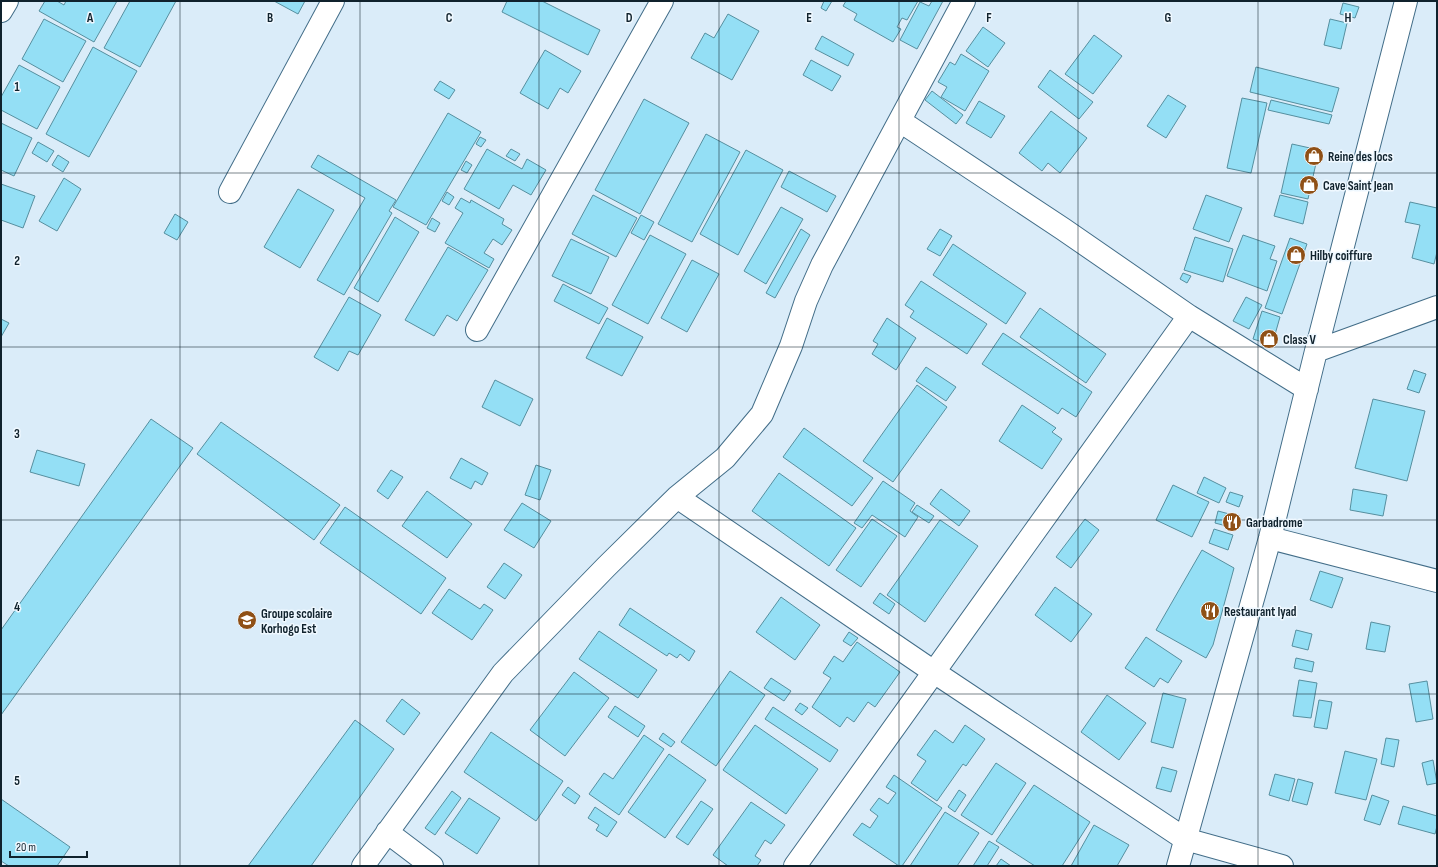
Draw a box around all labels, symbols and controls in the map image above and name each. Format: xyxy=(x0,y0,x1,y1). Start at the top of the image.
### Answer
text: A xyxy=(86,10,94,26)
text: B xyxy=(267,10,273,26)
text: C xyxy=(446,10,453,26)
text: D xyxy=(626,10,633,26)
text: E xyxy=(806,10,812,26)
text: F xyxy=(986,10,992,26)
text: G xyxy=(1165,10,1172,26)
text: H xyxy=(1345,10,1352,26)
text: 1 xyxy=(14,79,20,95)
shop icon: Reine des locs xyxy=(1303,145,1325,167)
place label: Reine des locs xyxy=(1328,149,1393,165)
shop icon: Cave Saint Jean xyxy=(1298,174,1320,196)
place label: Cave Saint Jean xyxy=(1323,178,1393,194)
shop icon: Hilby coiffure xyxy=(1285,244,1307,266)
place label: Hilby coiffure xyxy=(1310,248,1373,264)
text: 2 xyxy=(14,253,20,269)
shop icon: Class V xyxy=(1258,328,1280,350)
place label: Class V xyxy=(1283,332,1317,348)
text: 3 xyxy=(14,426,20,442)
restaurant icon: Garbadrome xyxy=(1221,511,1243,533)
place label: Garbadrome xyxy=(1246,515,1303,531)
text: 4 xyxy=(14,599,20,615)
restaurant icon: Restaurant Iyad xyxy=(1199,600,1221,622)
place label: Restaurant Iyad xyxy=(1224,604,1297,620)
place label: Groupe scolaire Korhogo Est xyxy=(261,606,333,637)
school or university icon: Groupe scolaire Korhogo Est xyxy=(236,609,258,631)
text: 5 xyxy=(14,773,20,789)
scale bar xyxy=(10,833,87,859)
text: 20 m xyxy=(16,840,36,855)

